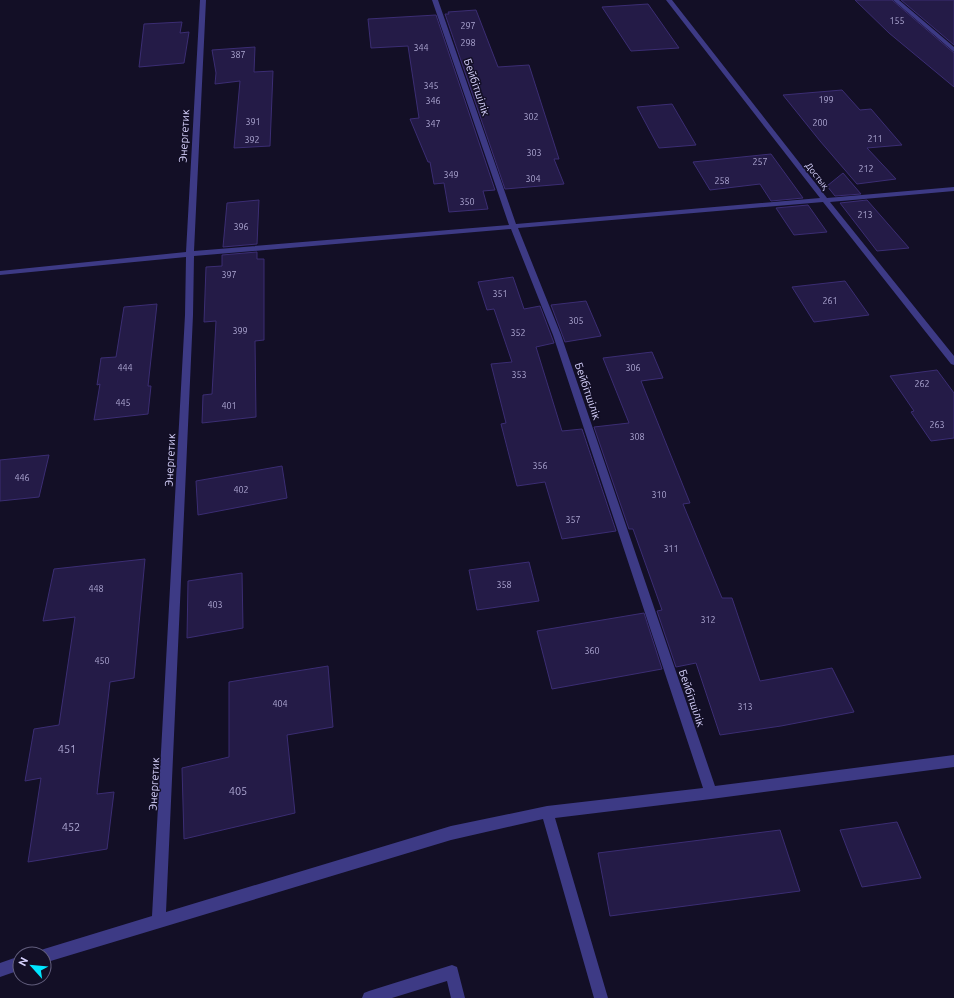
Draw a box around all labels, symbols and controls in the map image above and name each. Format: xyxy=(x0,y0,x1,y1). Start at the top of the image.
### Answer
house number: 155 xyxy=(889,16,905,26)
house number: 297 xyxy=(460,21,476,31)
house number: 298 xyxy=(460,38,476,48)
house number: 344 xyxy=(413,43,429,53)
house number: 387 xyxy=(230,50,246,60)
street label: Бейбітшілік xyxy=(462,57,493,118)
house number: 345 xyxy=(423,81,439,91)
house number: 199 xyxy=(818,95,834,105)
house number: 346 xyxy=(425,96,441,106)
street label: Энергетик xyxy=(177,109,191,163)
house number: 302 xyxy=(523,112,539,122)
house number: 391 xyxy=(245,117,261,127)
house number: 200 xyxy=(812,118,828,128)
house number: 347 xyxy=(425,119,441,129)
house number: 211 xyxy=(867,134,883,144)
house number: 392 xyxy=(244,135,260,145)
house number: 303 xyxy=(526,148,542,158)
house number: 257 xyxy=(752,157,768,167)
street label: Достық xyxy=(803,161,831,192)
house number: 212 xyxy=(858,164,874,174)
house number: 349 xyxy=(443,170,459,180)
house number: 304 xyxy=(525,174,541,184)
house number: 258 xyxy=(714,176,730,186)
house number: 350 xyxy=(459,197,475,207)
house number: 213 xyxy=(857,210,873,220)
house number: 396 xyxy=(233,222,249,232)
house number: 397 xyxy=(221,270,237,280)
house number: 351 xyxy=(492,289,508,299)
house number: 261 xyxy=(822,296,838,306)
house number: 305 xyxy=(568,316,584,326)
house number: 399 xyxy=(232,326,248,336)
house number: 352 xyxy=(510,328,526,338)
street label: Бейбітшілік xyxy=(573,361,604,422)
house number: 444 xyxy=(117,363,133,373)
house number: 306 xyxy=(625,363,641,373)
house number: 353 xyxy=(511,370,527,380)
house number: 262 xyxy=(914,379,930,389)
house number: 445 xyxy=(115,398,131,408)
house number: 401 xyxy=(221,401,237,411)
house number: 263 xyxy=(929,420,945,430)
house number: 308 xyxy=(629,432,645,442)
street label: Энергетик xyxy=(163,433,177,487)
house number: 356 xyxy=(532,461,548,471)
house number: 446 xyxy=(14,473,30,483)
house number: 402 xyxy=(233,485,249,495)
house number: 310 xyxy=(651,490,667,500)
house number: 357 xyxy=(565,515,581,525)
house number: 311 xyxy=(663,544,679,554)
house number: 358 xyxy=(496,580,512,590)
house number: 448 xyxy=(88,584,104,594)
house number: 403 xyxy=(207,600,223,610)
house number: 312 xyxy=(700,615,716,625)
house number: 360 xyxy=(584,646,600,656)
house number: 450 xyxy=(94,656,110,666)
street label: Бейбітшілік xyxy=(677,668,708,729)
house number: 404 xyxy=(272,699,288,709)
house number: 313 xyxy=(737,702,753,712)
house number: 451 xyxy=(58,743,76,755)
street label: Энергетик xyxy=(147,757,161,811)
house number: 405 xyxy=(229,785,247,797)
house number: 452 xyxy=(62,821,80,833)
north arrow xyxy=(12,946,52,986)
text: N xyxy=(16,955,30,968)

